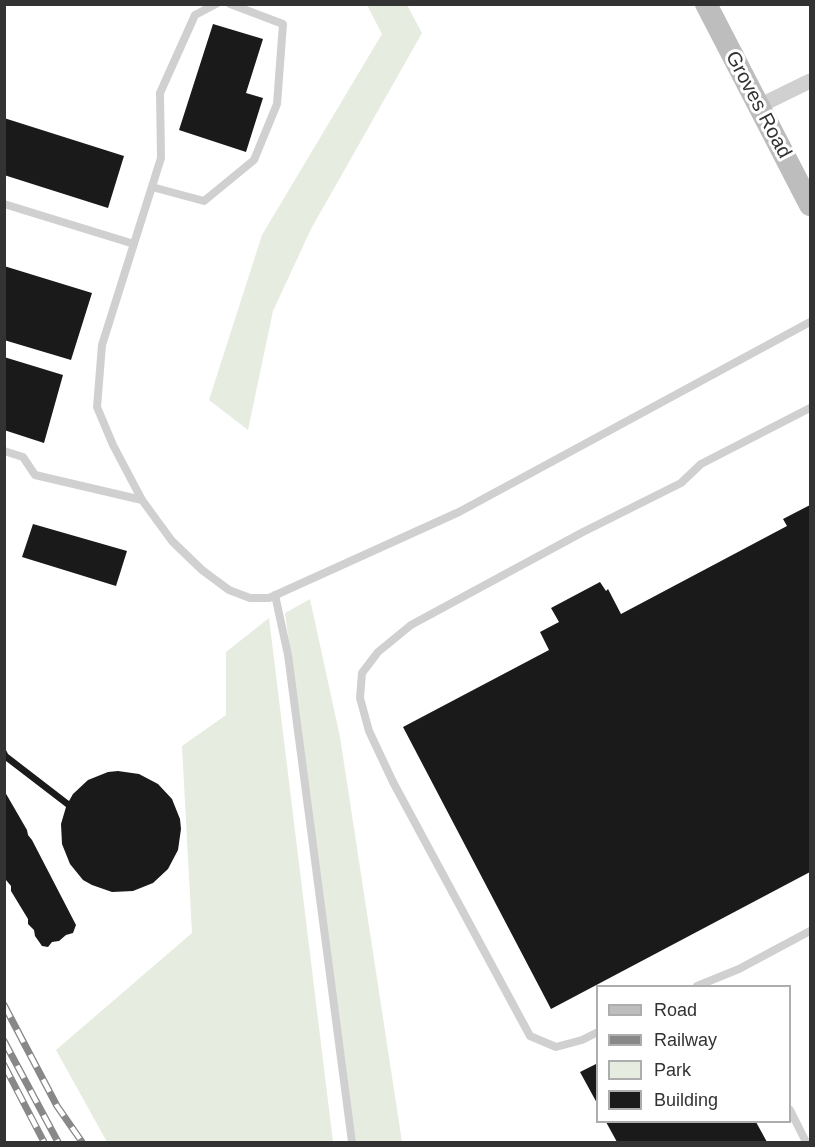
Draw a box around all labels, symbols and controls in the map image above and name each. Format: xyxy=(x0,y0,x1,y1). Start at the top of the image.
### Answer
street label: Groves Road xyxy=(720,47,796,163)
legend xyxy=(596,985,791,1123)
text: Road xyxy=(654,1000,697,1020)
text: Railway xyxy=(654,1030,717,1050)
text: Park xyxy=(654,1060,691,1080)
text: Building xyxy=(654,1090,718,1110)

